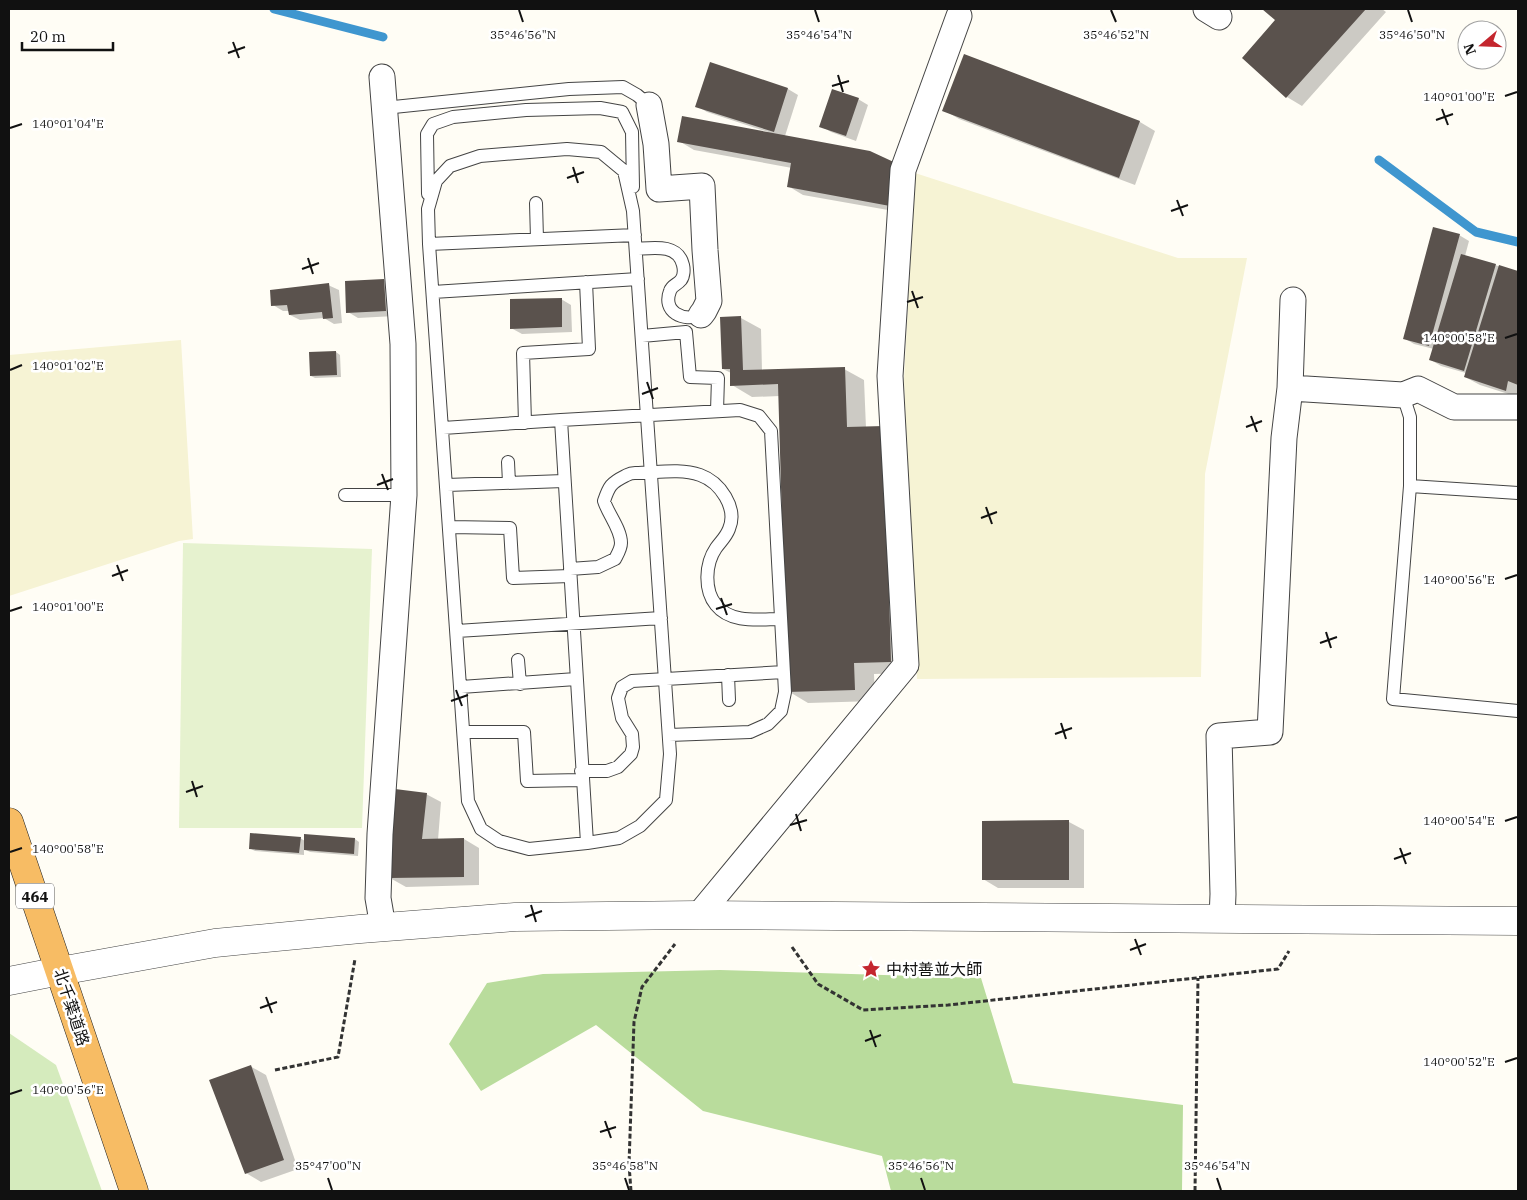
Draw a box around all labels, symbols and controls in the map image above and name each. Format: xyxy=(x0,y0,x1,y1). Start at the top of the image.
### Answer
scale bar xyxy=(22,20,114,52)
north arrow xyxy=(1457,20,1507,70)
text: 20 m xyxy=(30,27,66,46)
text: 35°46'56"N xyxy=(490,27,556,42)
text: 35°46'54"N xyxy=(786,27,852,42)
text: 35°46'52"N xyxy=(1083,27,1149,42)
text: 35°46'50"N xyxy=(1379,27,1445,42)
text: N xyxy=(1459,41,1480,57)
text: 140°01'00"E xyxy=(1423,89,1495,104)
text: 140°01'04"E xyxy=(32,116,104,131)
text: 140°00'58"E xyxy=(1423,330,1495,345)
text: 140°01'02"E xyxy=(32,358,104,373)
text: 140°00'56"E xyxy=(1423,572,1495,587)
text: 140°01'00"E xyxy=(32,599,104,614)
text: 140°00'54"E xyxy=(1423,813,1495,828)
text: 140°00'58"E xyxy=(32,841,104,856)
road number: 464 xyxy=(16,884,54,908)
place icon: 中村善並大師 xyxy=(860,958,882,980)
place label: 中村善並大師 xyxy=(886,959,982,979)
street label: 北千葉道路 xyxy=(50,966,94,1048)
text: 140°00'52"E xyxy=(1423,1054,1495,1069)
text: 140°00'56"E xyxy=(32,1082,104,1097)
text: 35°47'00"N xyxy=(295,1158,361,1173)
text: 35°46'58"N xyxy=(592,1158,658,1173)
text: 35°46'56"N xyxy=(888,1158,954,1173)
text: 35°46'54"N xyxy=(1184,1158,1250,1173)

